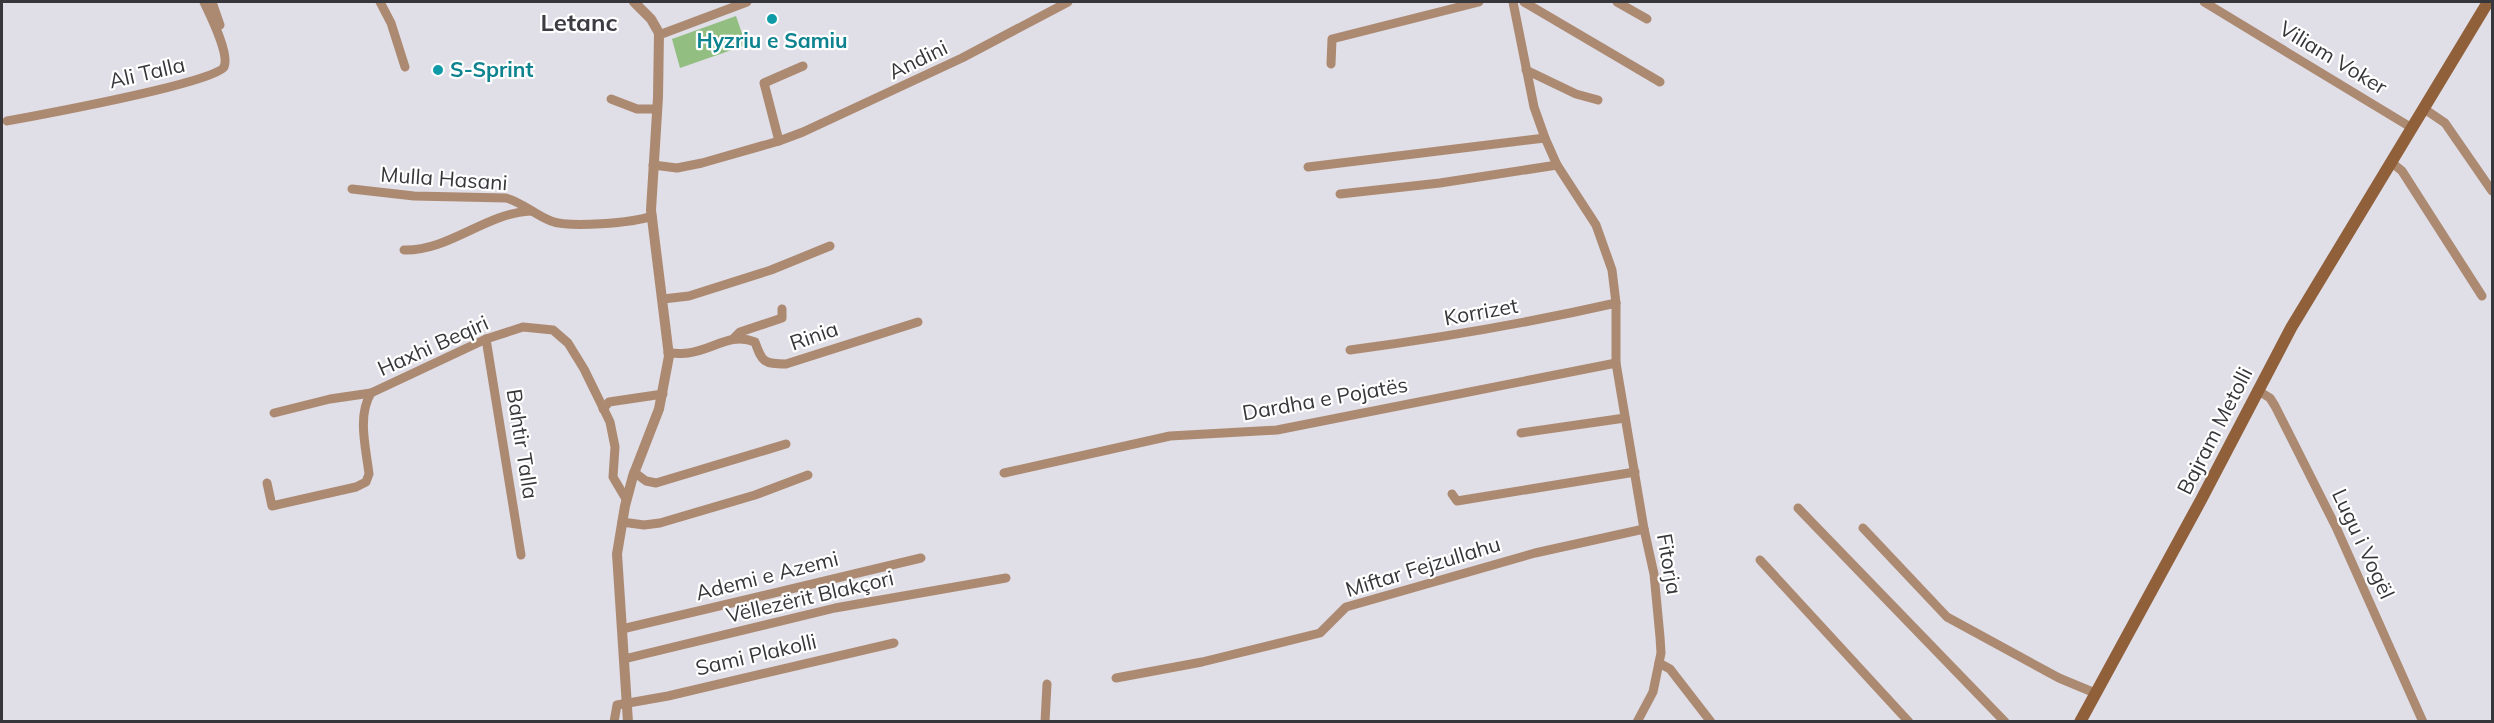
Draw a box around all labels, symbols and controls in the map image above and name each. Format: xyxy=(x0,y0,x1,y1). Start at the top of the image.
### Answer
district label: Letanc xyxy=(541,7,617,37)
marker: Hyzriu e Samiu xyxy=(765,12,779,26)
street label: Viliam Voker xyxy=(2275,15,2392,100)
place label: Hyzriu e Samiu xyxy=(696,27,848,53)
street label: Andini xyxy=(884,34,951,85)
street label: Ali Talla xyxy=(106,51,187,93)
place label: S-Sprint xyxy=(450,56,533,82)
marker: S-Sprint xyxy=(431,63,445,77)
street label: Mulla Hasani xyxy=(380,161,508,195)
street label: Korrizet xyxy=(1442,292,1520,330)
street label: Haxhi Beqiri xyxy=(373,309,492,381)
street label: Rinia xyxy=(786,315,841,355)
street label: Bajram Metolli xyxy=(2171,362,2257,499)
street label: Dardha e Pojatës xyxy=(1240,371,1410,425)
street label: Bahtir Talla xyxy=(501,387,545,501)
street label: Lugu i Vogël xyxy=(2327,484,2401,603)
street label: Miftar Fejzullahu xyxy=(1342,530,1503,602)
street label: Fitorja xyxy=(1652,531,1688,596)
street label: Ademi e Azemi xyxy=(693,545,841,605)
street label: Vëllezërit Blakçori xyxy=(724,564,896,628)
street label: Sami Plakolli xyxy=(693,627,819,681)

